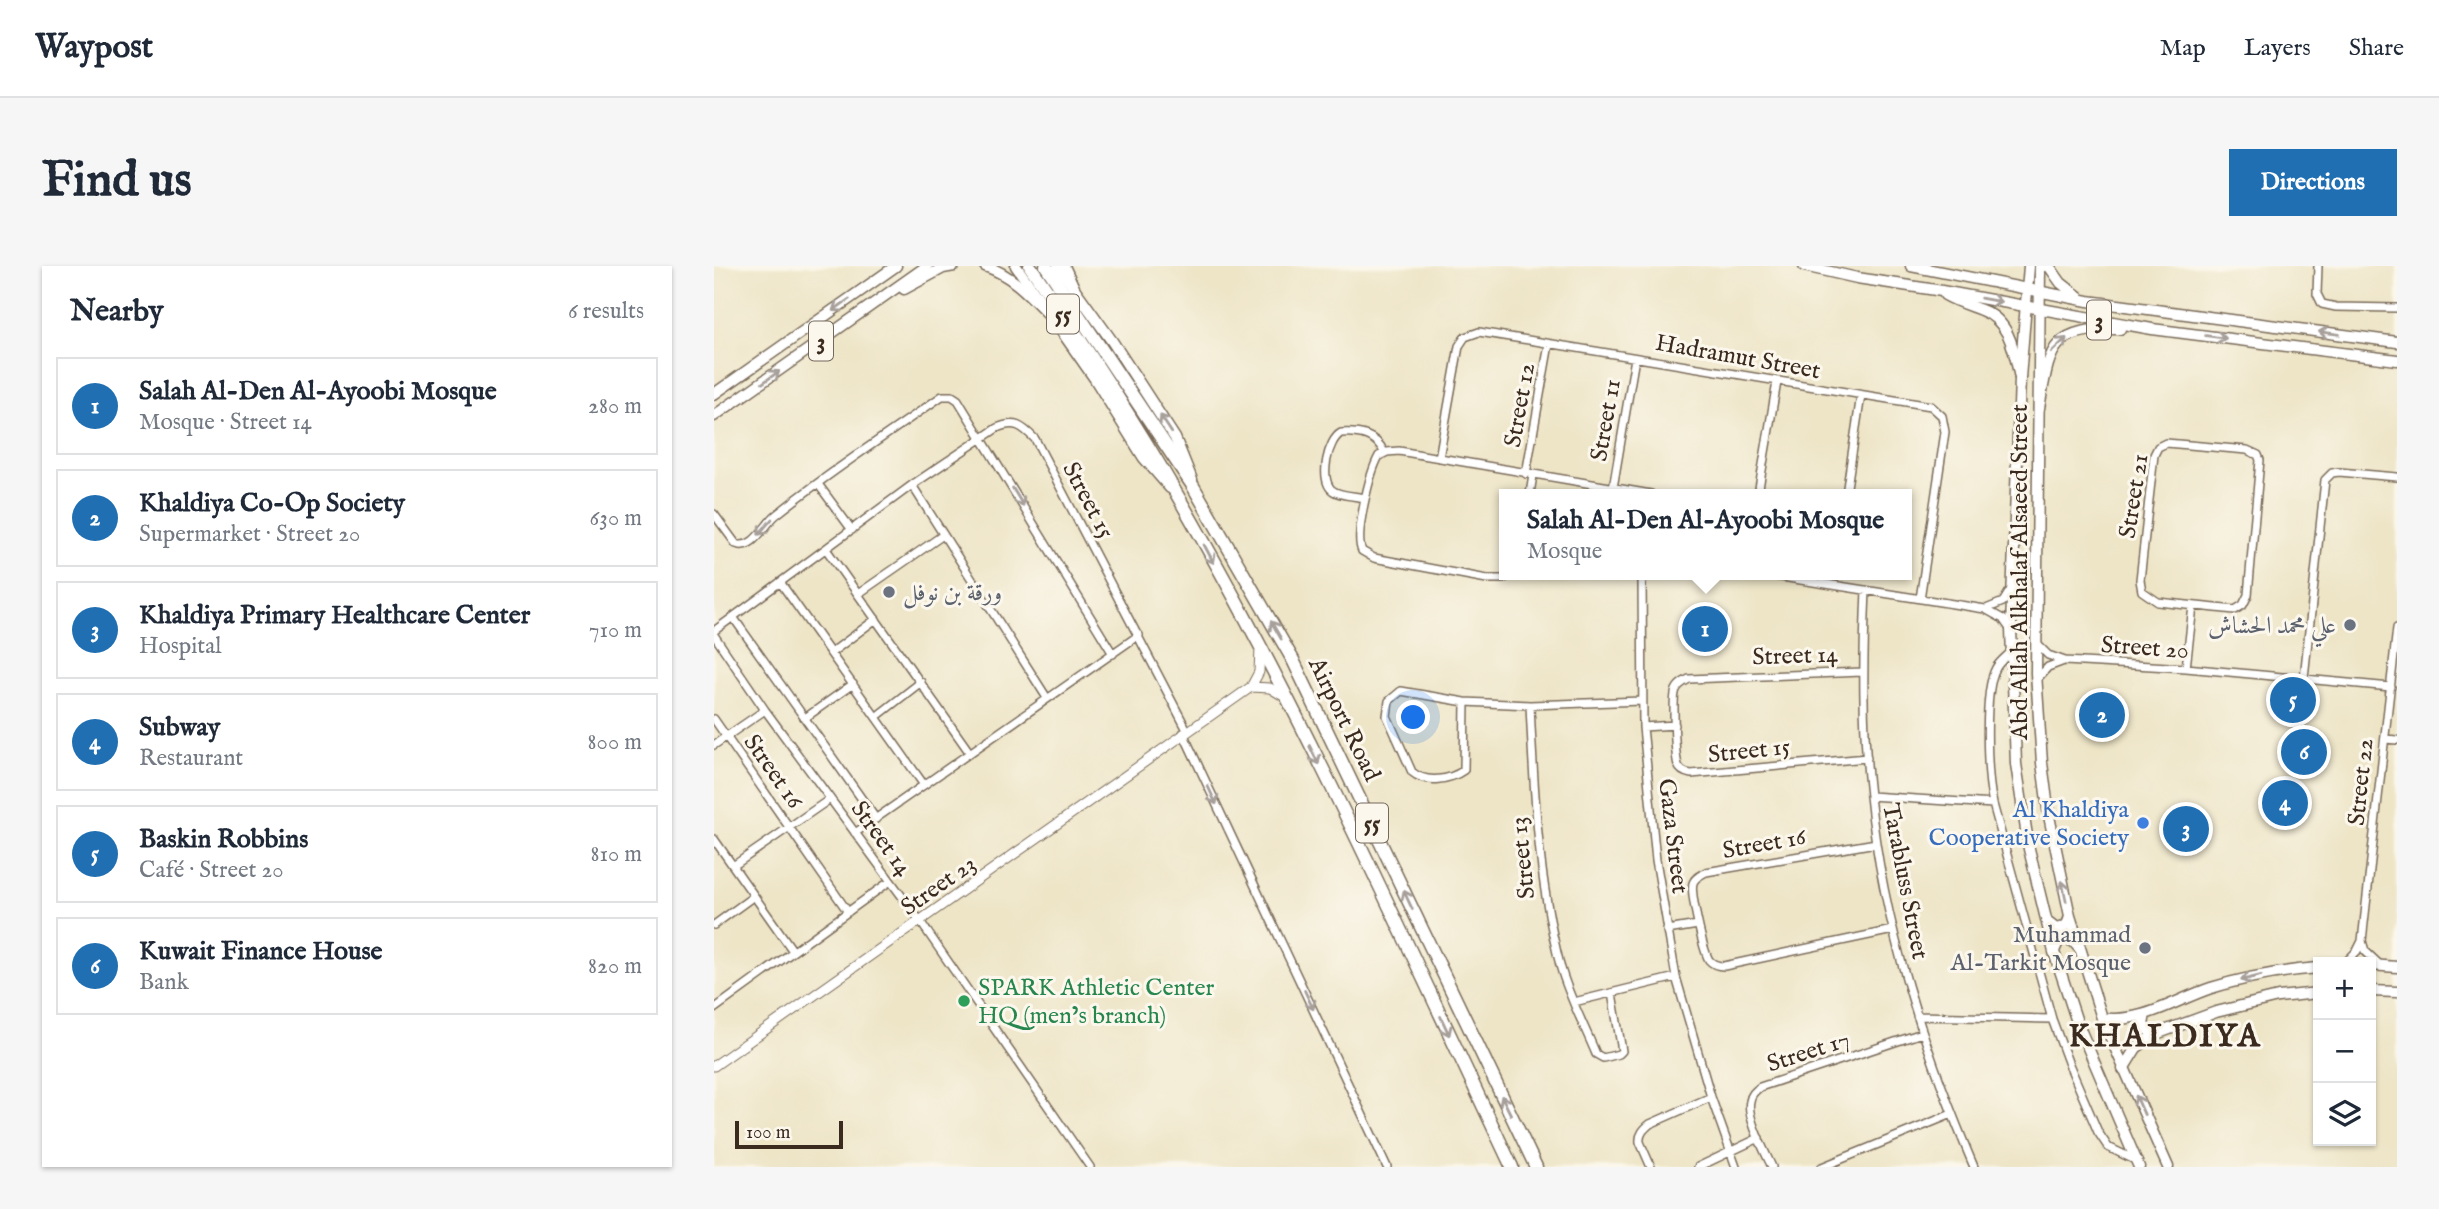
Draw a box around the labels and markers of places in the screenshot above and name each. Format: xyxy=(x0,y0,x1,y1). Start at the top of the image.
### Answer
place label: ورقة بن نوفل xyxy=(903,578,1002,609)
marker: ورقة بن نوفل xyxy=(881,584,897,600)
pin: 1 xyxy=(1682,603,1728,655)
place label: علي محمد الحشاش xyxy=(2208,611,2336,648)
marker: علي محمد الحشاش xyxy=(2342,617,2358,633)
pin: 5 xyxy=(2270,674,2316,726)
pin: 2 xyxy=(2079,689,2125,741)
pin: 6 xyxy=(2281,726,2327,778)
pin: 4 xyxy=(2262,777,2308,829)
place label: Al Khaldiya Cooperative Society xyxy=(1929,795,2130,854)
pin: 3 xyxy=(2163,803,2209,855)
marker: Al Khaldiya Cooperative Society xyxy=(2135,815,2151,831)
place label: Muhammad Al-Tarkit Mosque xyxy=(1950,920,2131,979)
marker: Muhammad Al-Tarkit Mosque xyxy=(2137,940,2153,956)
place label: SPARK Athletic Center HQ (men’s branch) xyxy=(978,973,1214,1032)
marker: SPARK Athletic Center HQ (men’s branch) xyxy=(956,993,972,1009)

